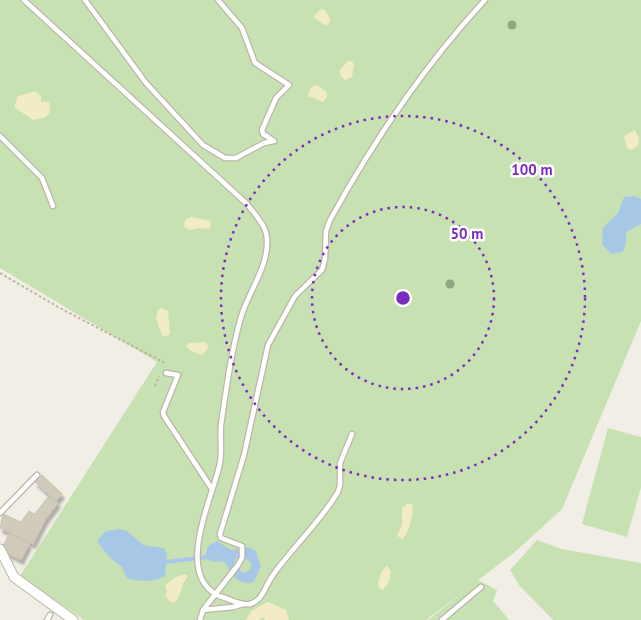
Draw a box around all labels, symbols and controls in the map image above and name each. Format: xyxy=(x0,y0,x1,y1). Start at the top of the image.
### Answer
text: 100 m xyxy=(511,160,553,179)
text: 50 m xyxy=(451,224,483,243)
centre of rings xyxy=(394,289,412,307)

